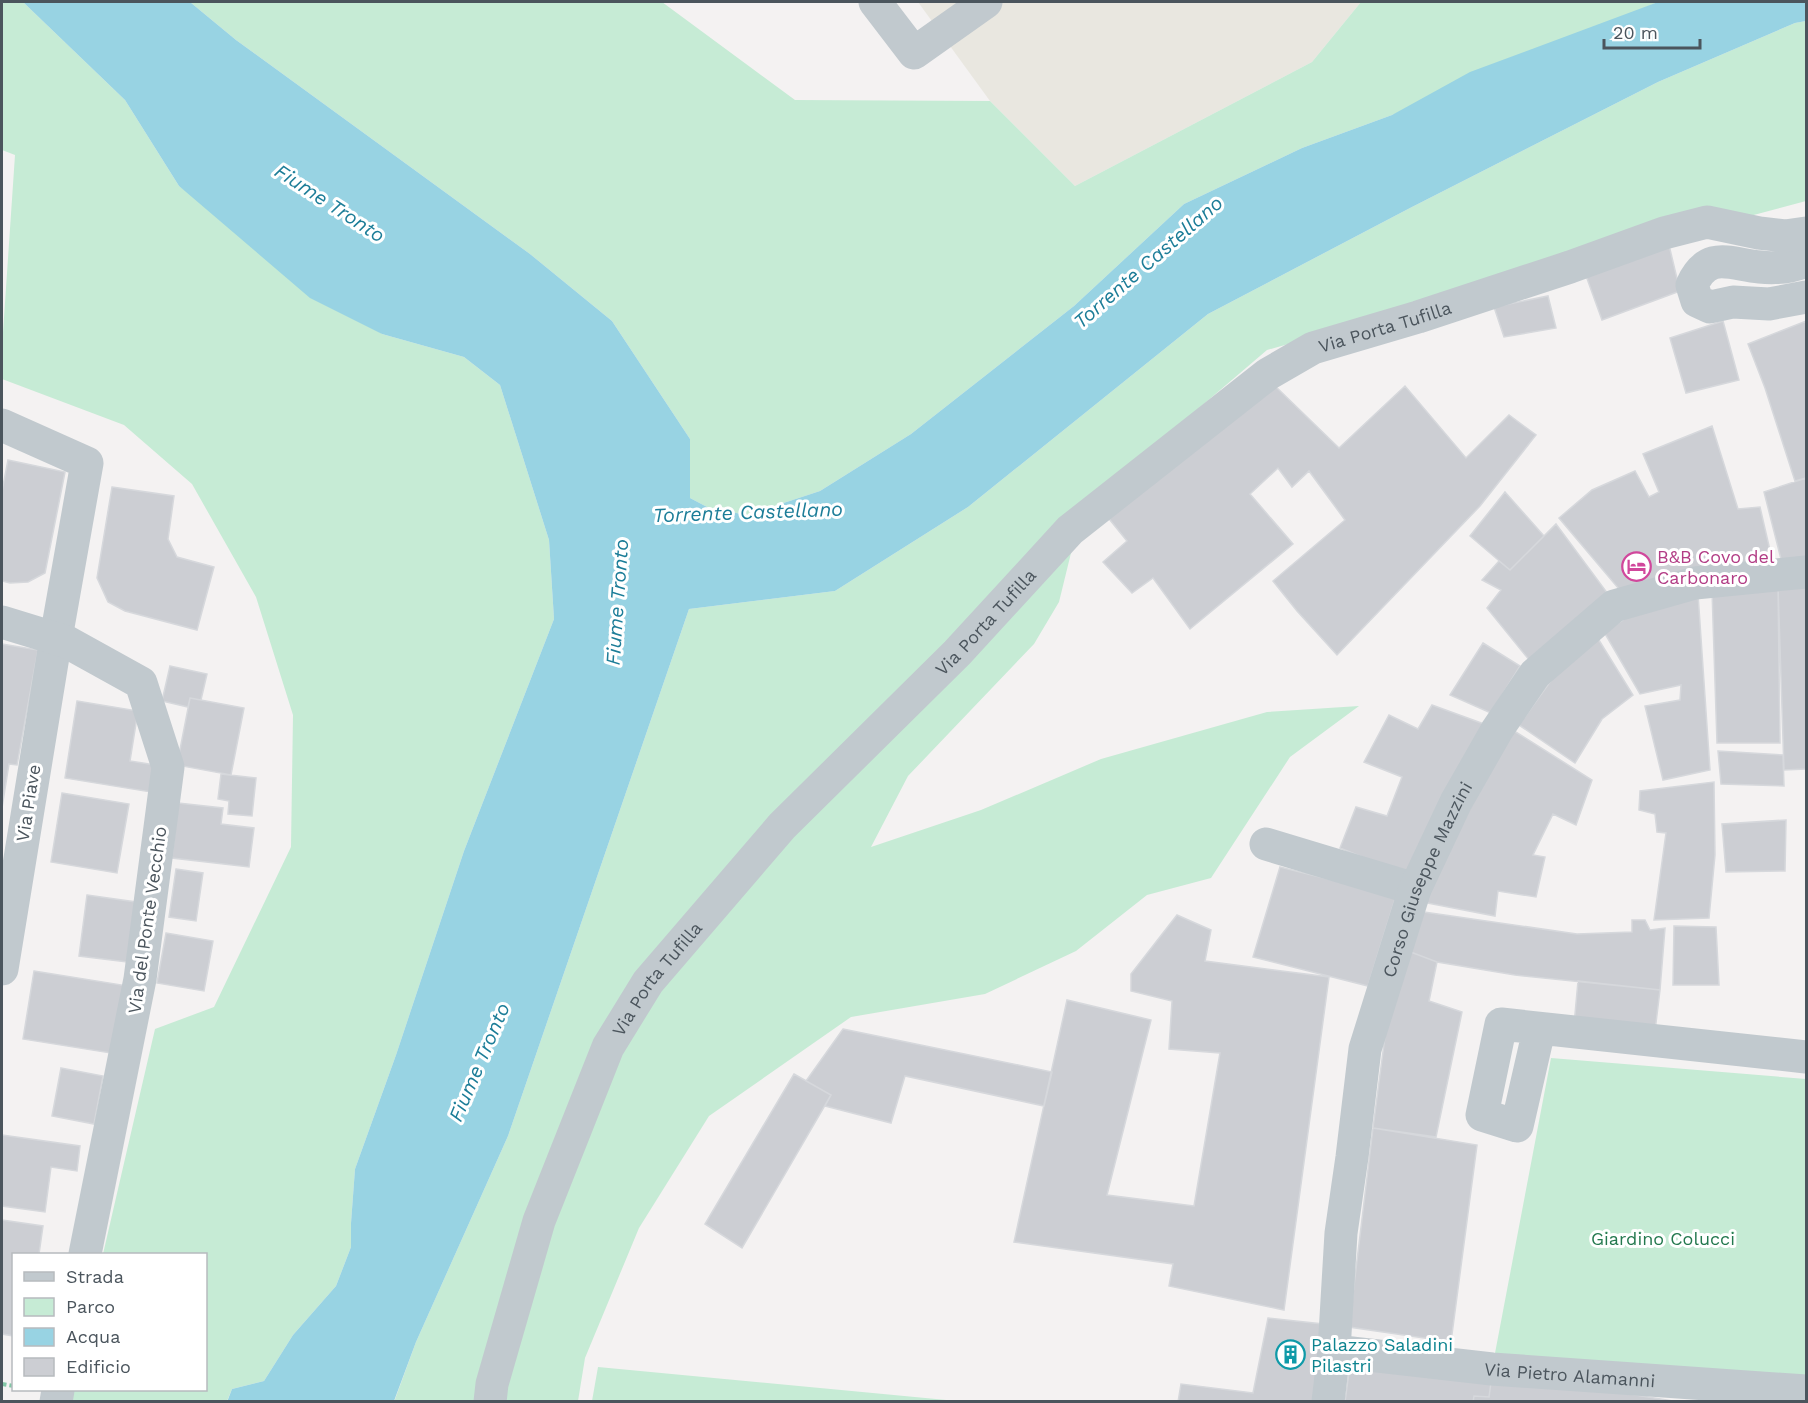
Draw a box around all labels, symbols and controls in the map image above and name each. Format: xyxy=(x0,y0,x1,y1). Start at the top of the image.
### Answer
scale bar xyxy=(1604,12,1700,50)
text: 20 m xyxy=(1613,22,1658,43)
water label: Fiume Tronto xyxy=(270,158,390,248)
water label: Torrente Castellano xyxy=(1068,191,1228,333)
street label: Via Porta Tufilla xyxy=(1316,296,1454,356)
water label: Torrente Castellano xyxy=(653,497,843,527)
water label: Fiume Tronto xyxy=(601,538,633,666)
place label: B&B Covo del Carbonaro xyxy=(1657,546,1775,588)
hotel icon: B&B Covo del Carbonaro xyxy=(1620,550,1652,582)
street label: Via Porta Tufilla xyxy=(931,564,1040,679)
street label: Via Piave xyxy=(12,763,44,843)
street label: Corso Giuseppe Mazzini xyxy=(1378,778,1476,980)
street label: Via del Ponte Vecchio xyxy=(123,825,171,1015)
street label: Via Porta Tufilla xyxy=(607,917,706,1040)
water label: Fiume Tronto xyxy=(443,999,515,1125)
park label: Giardino Colucci xyxy=(1591,1228,1735,1249)
legend xyxy=(12,1253,207,1391)
text: Strada xyxy=(66,1266,124,1287)
text: Parco xyxy=(66,1296,115,1317)
text: Acqua xyxy=(66,1326,120,1347)
place label: Palazzo Saladini Pilastri xyxy=(1311,1334,1453,1376)
building icon: Palazzo Saladini Pilastri xyxy=(1274,1338,1306,1370)
text: Edificio xyxy=(66,1356,131,1377)
street label: Via Pietro Alamanni xyxy=(1483,1358,1656,1391)

